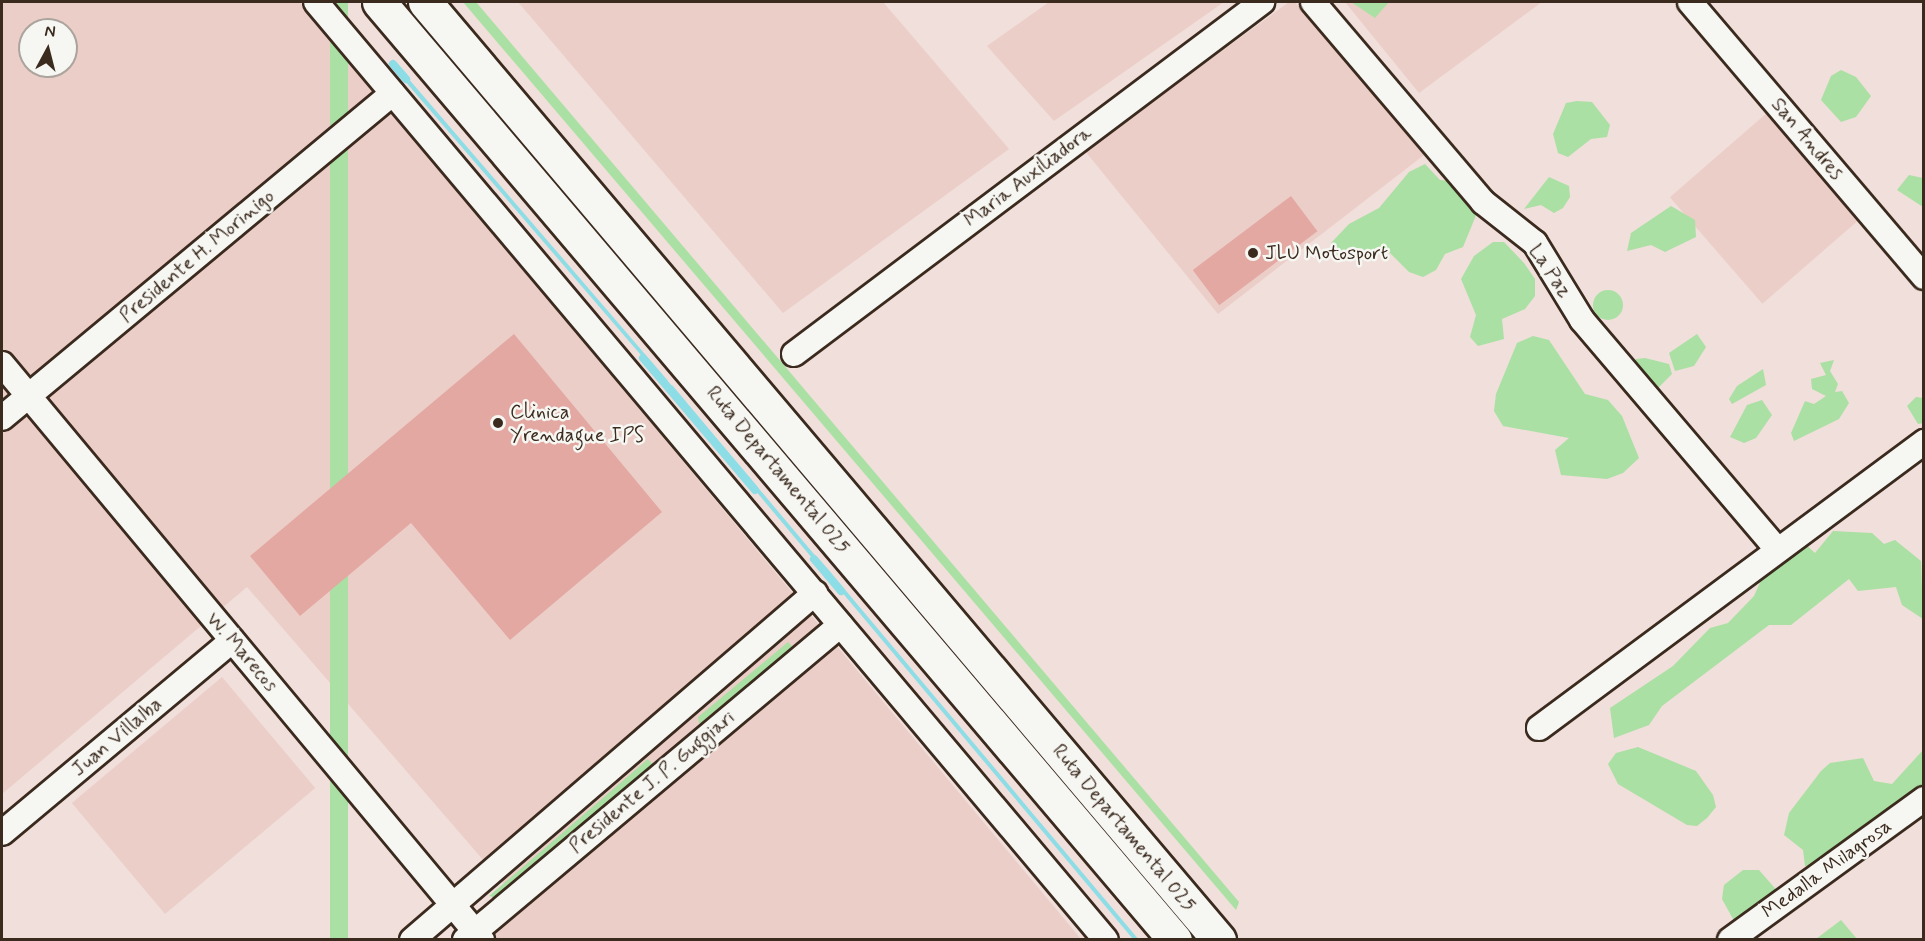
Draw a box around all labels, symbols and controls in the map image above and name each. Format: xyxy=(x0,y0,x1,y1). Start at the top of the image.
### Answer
north arrow xyxy=(18,18,78,78)
text: N xyxy=(43,21,57,43)
street label: San Andres xyxy=(1766,94,1848,184)
street label: Maria Auxiliadora xyxy=(960,121,1096,233)
street label: Presidente H. Morinigo xyxy=(115,184,279,328)
street label: La Paz xyxy=(1523,239,1577,303)
place label: JLU Motosport xyxy=(1265,241,1386,265)
marker: JLU Motosport xyxy=(1246,246,1260,260)
street label: Ruta Departamental 025 xyxy=(697,376,859,564)
place label: Clinica Yrendague IPS xyxy=(510,400,643,447)
marker: Clinica Yrendague IPS xyxy=(491,416,505,430)
street label: W. Marecos xyxy=(201,607,283,697)
street label: Juan Villalba xyxy=(66,692,168,782)
street label: Presidente J. P. Guggiari xyxy=(564,706,740,858)
street label: Ruta Departamental 025 xyxy=(1043,734,1205,922)
street label: Medalla Milagrosa xyxy=(1757,814,1897,924)

